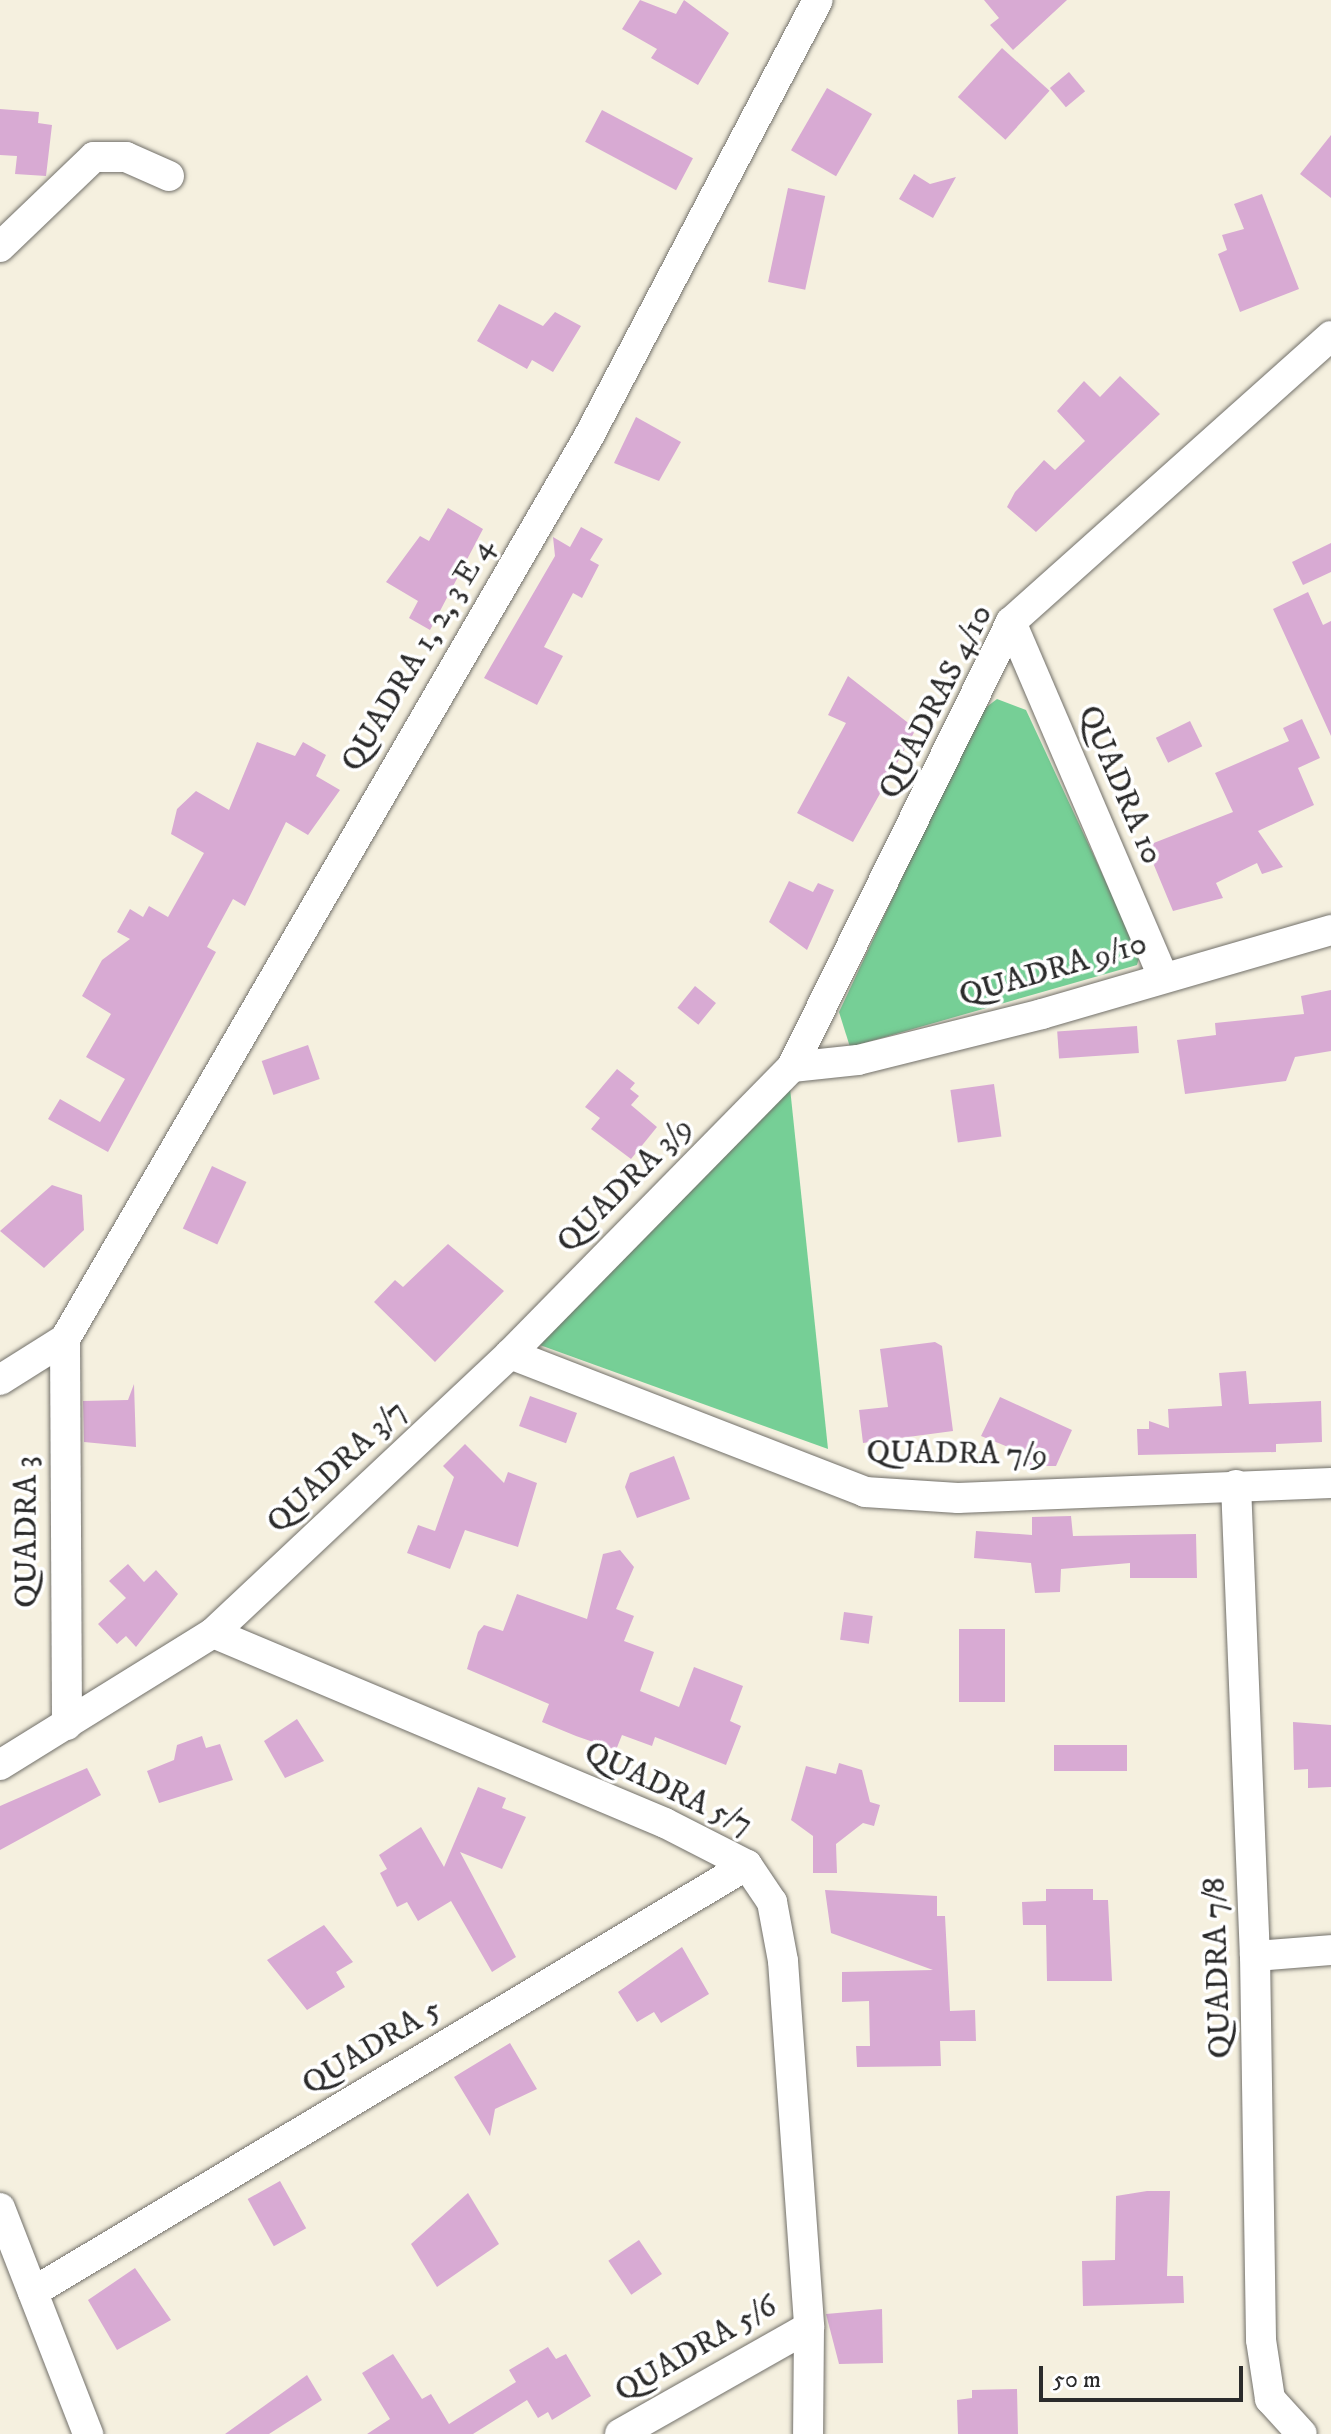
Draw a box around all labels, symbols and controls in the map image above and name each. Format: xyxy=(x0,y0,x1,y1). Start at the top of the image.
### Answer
street label: QUADRA 1, 2, 3 E 4 xyxy=(333,531,503,779)
street label: QUADRAS 4/10 xyxy=(871,599,1001,805)
street label: QUADRA 10 xyxy=(1069,700,1171,870)
street label: QUADRA 9/10 xyxy=(955,925,1151,1015)
street label: QUADRA 3/9 xyxy=(549,1109,701,1261)
street label: QUADRA 3/7 xyxy=(259,1392,415,1542)
street label: QUADRA 7/9 xyxy=(866,1433,1048,1475)
street label: QUADRA 3 xyxy=(8,1456,46,1608)
street label: QUADRA 5/7 xyxy=(578,1733,758,1845)
street label: QUADRA 7/8 xyxy=(1196,1877,1240,2059)
street label: QUADRA 5 xyxy=(295,1990,449,2104)
street label: QUADRA 5/6 xyxy=(608,2287,784,2411)
scale bar xyxy=(1043,2350,1247,2400)
text: 50 m xyxy=(1053,2365,1101,2395)

